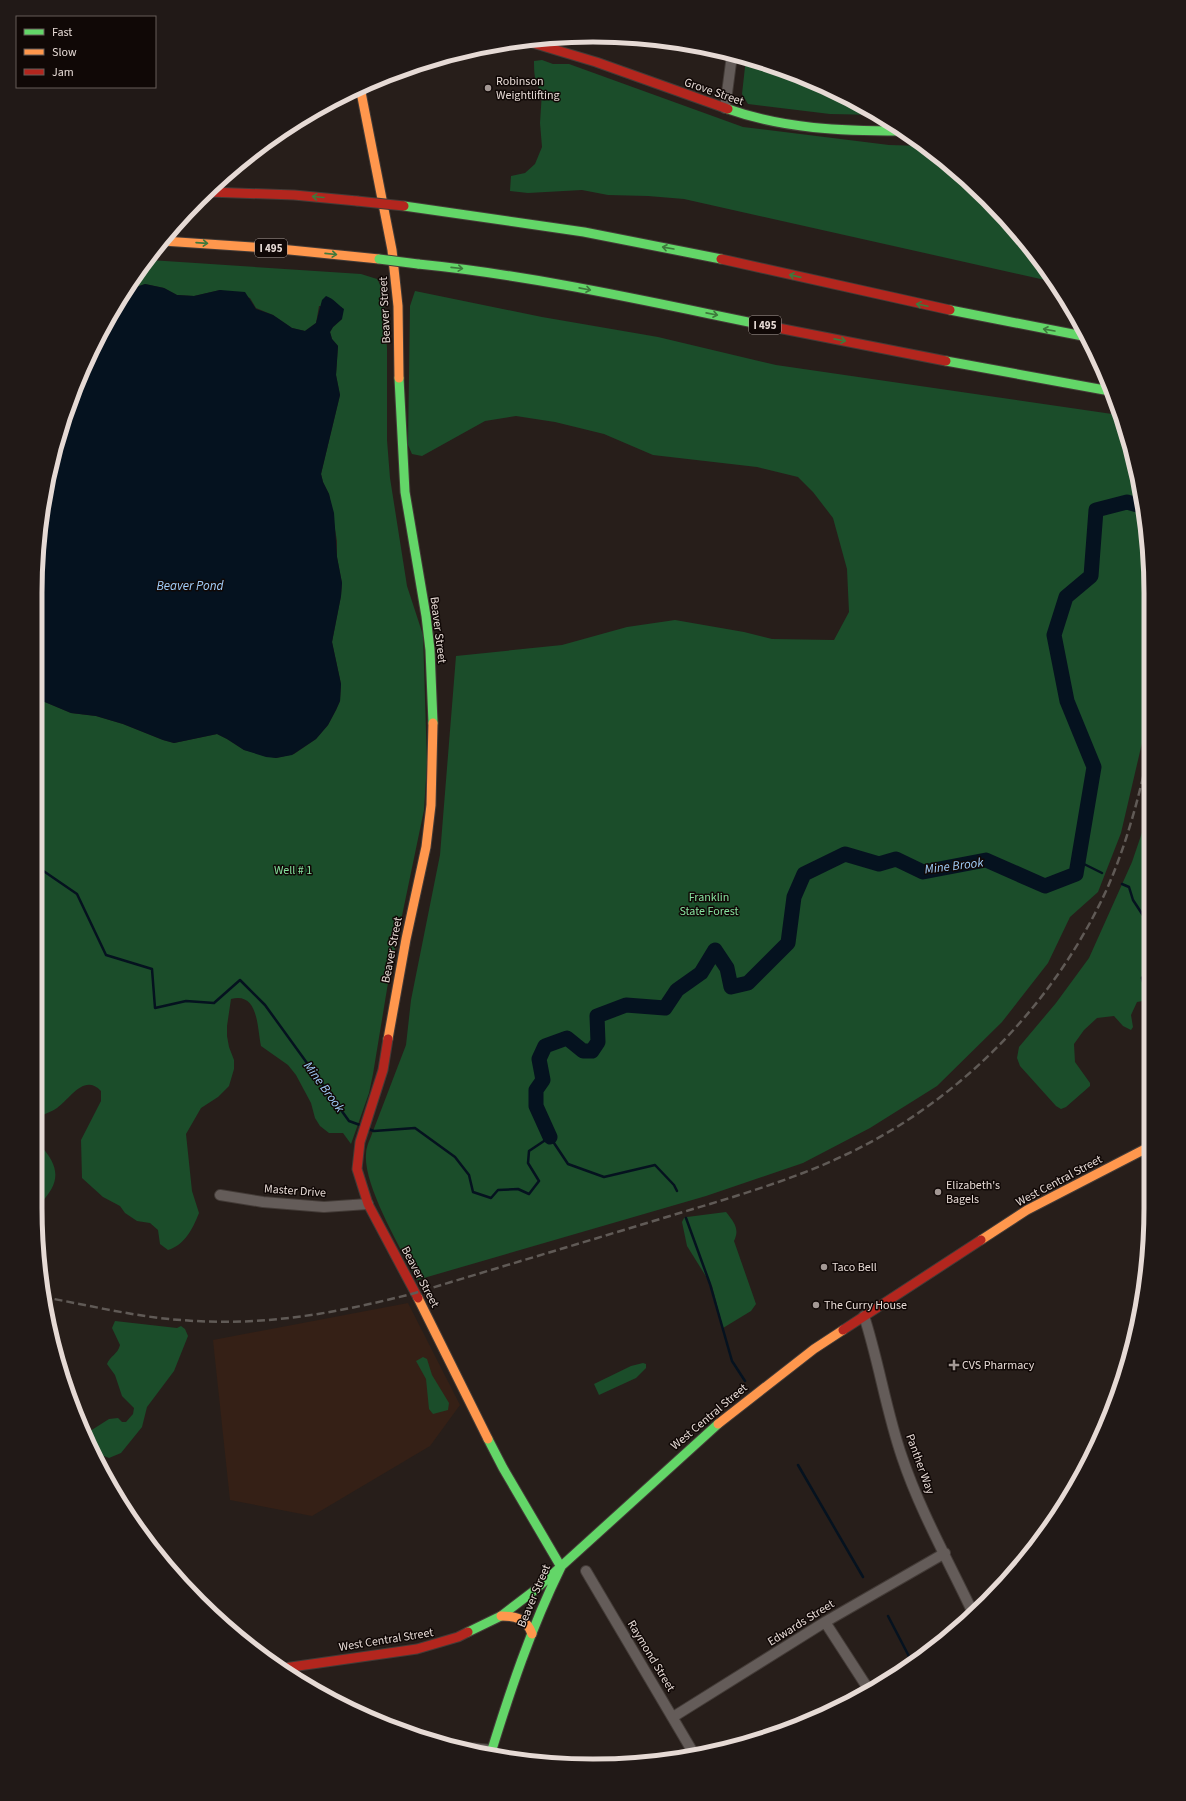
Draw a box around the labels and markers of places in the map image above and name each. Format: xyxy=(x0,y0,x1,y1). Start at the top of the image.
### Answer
place label: Robinson Weightlifting xyxy=(496,73,560,104)
marker: Robinson Weightlifting xyxy=(483,83,493,93)
place label: Elizabeth's Bagels xyxy=(946,1177,1000,1208)
marker: Elizabeth's Bagels xyxy=(933,1187,943,1197)
place label: Taco Bell xyxy=(832,1259,877,1276)
marker: Taco Bell xyxy=(819,1262,829,1272)
place label: The Curry House xyxy=(824,1297,907,1314)
marker: The Curry House xyxy=(811,1300,821,1310)
place label: CVS Pharmacy xyxy=(962,1357,1035,1374)
marker: CVS Pharmacy xyxy=(949,1360,959,1370)

